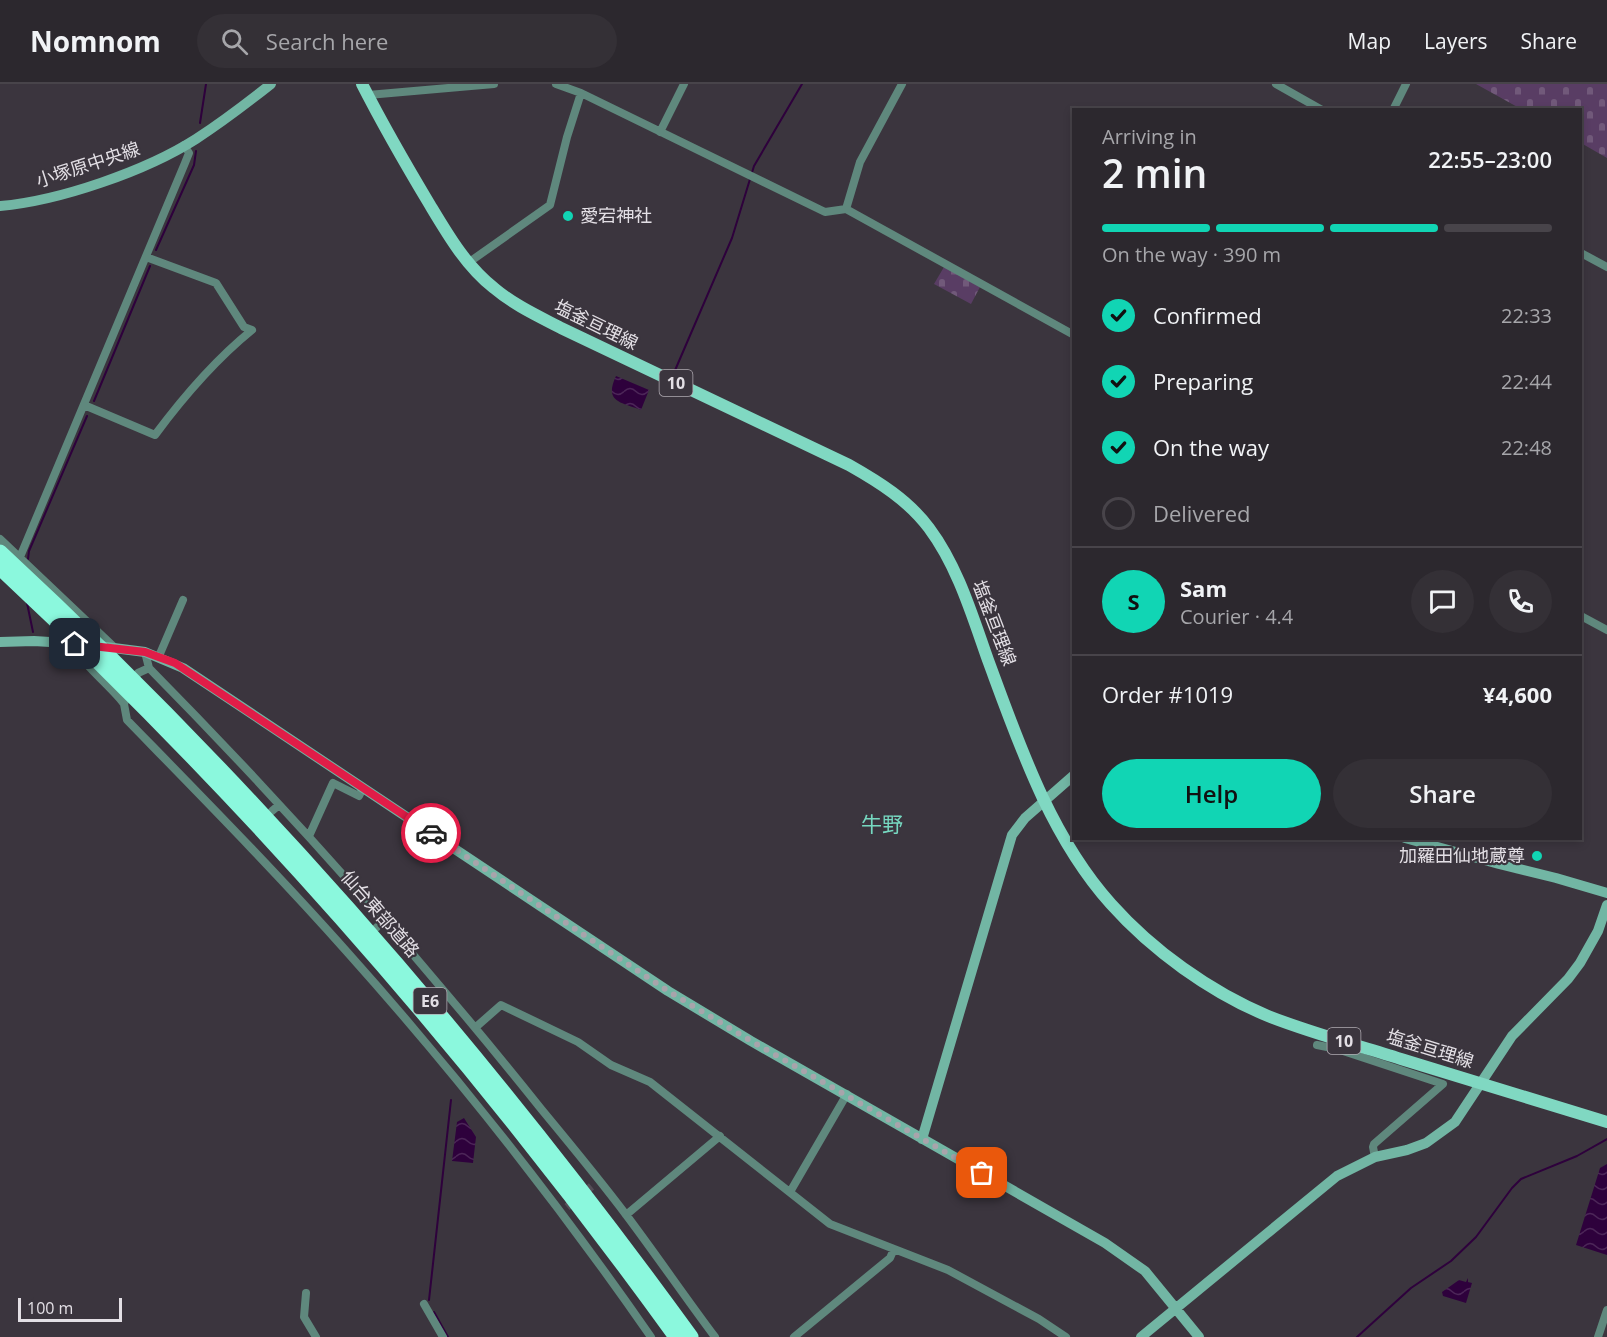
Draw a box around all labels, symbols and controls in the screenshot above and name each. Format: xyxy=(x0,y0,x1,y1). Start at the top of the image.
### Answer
search box xyxy=(197,14,617,68)
text: Nomnom xyxy=(30,22,161,60)
icon: search xyxy=(218,25,251,58)
text: Search here xyxy=(266,26,388,56)
text: Map xyxy=(1348,27,1391,55)
text: Layers xyxy=(1424,27,1488,55)
text: Share xyxy=(1521,27,1577,55)
text: Arriving in xyxy=(1102,123,1197,150)
street label: 小塚原中央線 xyxy=(33,136,143,192)
text: 22:55–23:00 xyxy=(1428,144,1552,174)
text: 2 min xyxy=(1102,146,1207,199)
place label: 愛宕神社 xyxy=(580,203,652,227)
marker: 愛宕神社 xyxy=(561,209,575,223)
text: On the way · 390 m xyxy=(1102,241,1281,268)
street label: 塩釜亘理線 xyxy=(551,294,642,355)
icon: check xyxy=(1102,299,1135,332)
text: Confirmed xyxy=(1153,300,1262,330)
text: 22:33 xyxy=(1501,302,1552,329)
icon: check xyxy=(1102,365,1135,398)
text: Preparing xyxy=(1153,366,1253,396)
text: 22:44 xyxy=(1501,368,1552,395)
road number: 10 xyxy=(660,370,692,396)
icon: check xyxy=(1102,431,1135,464)
text: On the way xyxy=(1153,432,1269,462)
text: 22:48 xyxy=(1501,434,1552,461)
text: Delivered xyxy=(1153,498,1251,528)
button: chat xyxy=(1411,570,1474,633)
button: phone xyxy=(1489,570,1552,633)
text: Sam xyxy=(1180,573,1227,603)
street label: 塩釜亘理線 xyxy=(968,576,1022,669)
text: S xyxy=(1127,586,1140,616)
text: Courier · 4.4 xyxy=(1180,603,1293,630)
pin xyxy=(49,618,100,669)
icon: home xyxy=(58,627,91,660)
text: Order #1019 xyxy=(1102,679,1233,709)
text: ¥4,600 xyxy=(1483,679,1552,709)
button: Help xyxy=(1102,759,1321,828)
button: Share xyxy=(1333,759,1552,828)
courier xyxy=(401,803,461,863)
district label: 牛野 xyxy=(861,810,903,838)
icon: car xyxy=(415,817,448,850)
place label: 加羅田仙地蔵尊 xyxy=(1399,843,1525,867)
marker: 加羅田仙地蔵尊 xyxy=(1530,849,1544,863)
street label: 仙台東部道路 xyxy=(336,865,425,962)
road number: E6 xyxy=(414,988,446,1014)
street label: 塩釜亘理線 xyxy=(1384,1023,1477,1073)
road number: 10 xyxy=(1328,1028,1360,1054)
pin xyxy=(956,1147,1007,1198)
icon: bag xyxy=(965,1156,998,1189)
scale bar xyxy=(18,1295,122,1322)
text: 100 m xyxy=(27,1297,73,1319)

